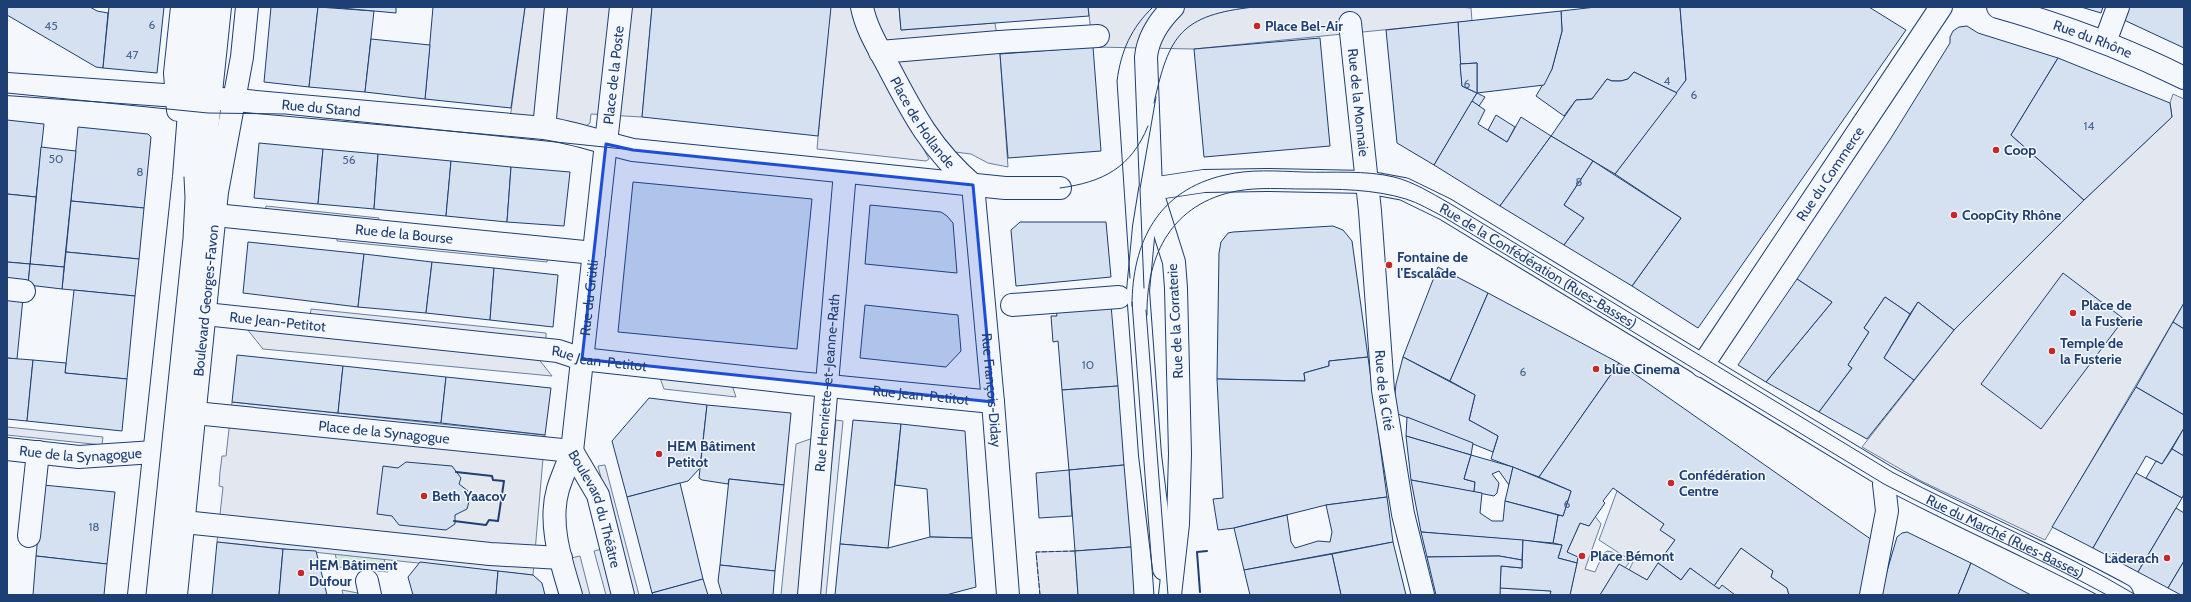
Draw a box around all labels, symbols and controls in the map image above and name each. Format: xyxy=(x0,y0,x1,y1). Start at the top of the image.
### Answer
street label: Rue du Rhône xyxy=(2051,16,2135,62)
house number: 6 xyxy=(149,17,156,32)
place label: Place Bel-Air xyxy=(1265,17,1343,35)
house number: 45 xyxy=(44,18,58,33)
marker: Place Bel-Air xyxy=(1252,21,1262,31)
street label: Place de la Poste xyxy=(599,25,628,125)
house number: 47 xyxy=(126,47,138,62)
street label: Rue de la Monnaie xyxy=(1344,48,1373,158)
house number: 4 xyxy=(1664,73,1671,88)
street label: Place de Hollande xyxy=(886,74,959,172)
house number: 6 xyxy=(1464,76,1471,91)
house number: 6 xyxy=(1691,87,1698,102)
street label: Rue du Stand xyxy=(281,95,361,120)
house number: 14 xyxy=(2084,118,2094,133)
street label: Rue du Commerce xyxy=(1792,123,1868,224)
place label: Coop xyxy=(2004,141,2036,159)
marker: Coop xyxy=(1991,145,2001,155)
house number: 50 xyxy=(49,151,63,166)
house number: 56 xyxy=(342,152,356,167)
house number: 8 xyxy=(136,164,144,179)
house number: 8 xyxy=(1575,174,1583,189)
street label: Rue de la Confédération (Rues-Basses) xyxy=(1437,199,1640,332)
place label: CoopCity Rhône xyxy=(1962,206,2061,224)
marker: CoopCity Rhône xyxy=(1949,210,1959,220)
street label: Rue de la Bourse xyxy=(354,220,454,248)
street label: Boulevard Georges-Favon xyxy=(189,224,223,377)
place label: Fontaine de l'Escalade xyxy=(1397,248,1468,282)
street label: Rue du Grütli xyxy=(576,259,602,337)
marker: Fontaine de l'Escalade xyxy=(1384,260,1394,270)
street label: Rue de la Corraterie xyxy=(1163,263,1187,379)
street label: Rue Henriette-et-Jeanne-Rath xyxy=(811,293,844,473)
place label: Place de la Fusterie xyxy=(2081,296,2143,330)
street label: Rue Jean-Petitot xyxy=(229,308,327,336)
marker: Place de la Fusterie xyxy=(2068,308,2078,318)
street label: Rue François-Diday xyxy=(978,332,1005,448)
place label: Temple de la Fusterie xyxy=(2060,334,2123,368)
street label: Rue Jean-Petitot xyxy=(551,341,648,375)
marker: Temple de la Fusterie xyxy=(2047,346,2057,356)
street label: Rue de la Cité xyxy=(1371,349,1398,432)
house number: 10 xyxy=(1082,357,1094,372)
place label: blue Cinema xyxy=(1604,360,1680,378)
house number: 6 xyxy=(1520,364,1527,379)
marker: blue Cinema xyxy=(1591,364,1601,374)
street label: Rue Jean-Petitot xyxy=(872,381,970,409)
street label: Place de la Synagogue xyxy=(318,416,450,448)
place label: HEM Bâtiment Petitot xyxy=(667,437,756,471)
street label: Rue de la Synagogue xyxy=(18,441,143,466)
street label: Boulevard du Théâtre xyxy=(564,447,625,570)
marker: HEM Bâtiment Petitot xyxy=(654,449,664,459)
place label: Confédération Centre xyxy=(1679,466,1765,500)
marker: Confédération Centre xyxy=(1666,478,1676,488)
place label: Beth Yaacov xyxy=(432,487,506,505)
street label: Rue du Marché (Rues-Basses) xyxy=(1923,490,2087,582)
marker: Beth Yaacov xyxy=(419,491,429,501)
house number: 6 xyxy=(1564,496,1571,511)
house number: 18 xyxy=(88,519,100,534)
place label: Place Bémont xyxy=(1590,547,1674,565)
place label: Läderach xyxy=(2104,549,2159,567)
marker: Place Bémont xyxy=(1577,551,1587,561)
marker: Läderach xyxy=(2162,553,2172,563)
place label: HEM Bâtiment Dufour xyxy=(309,556,398,590)
marker: HEM Bâtiment Dufour xyxy=(296,568,306,578)

